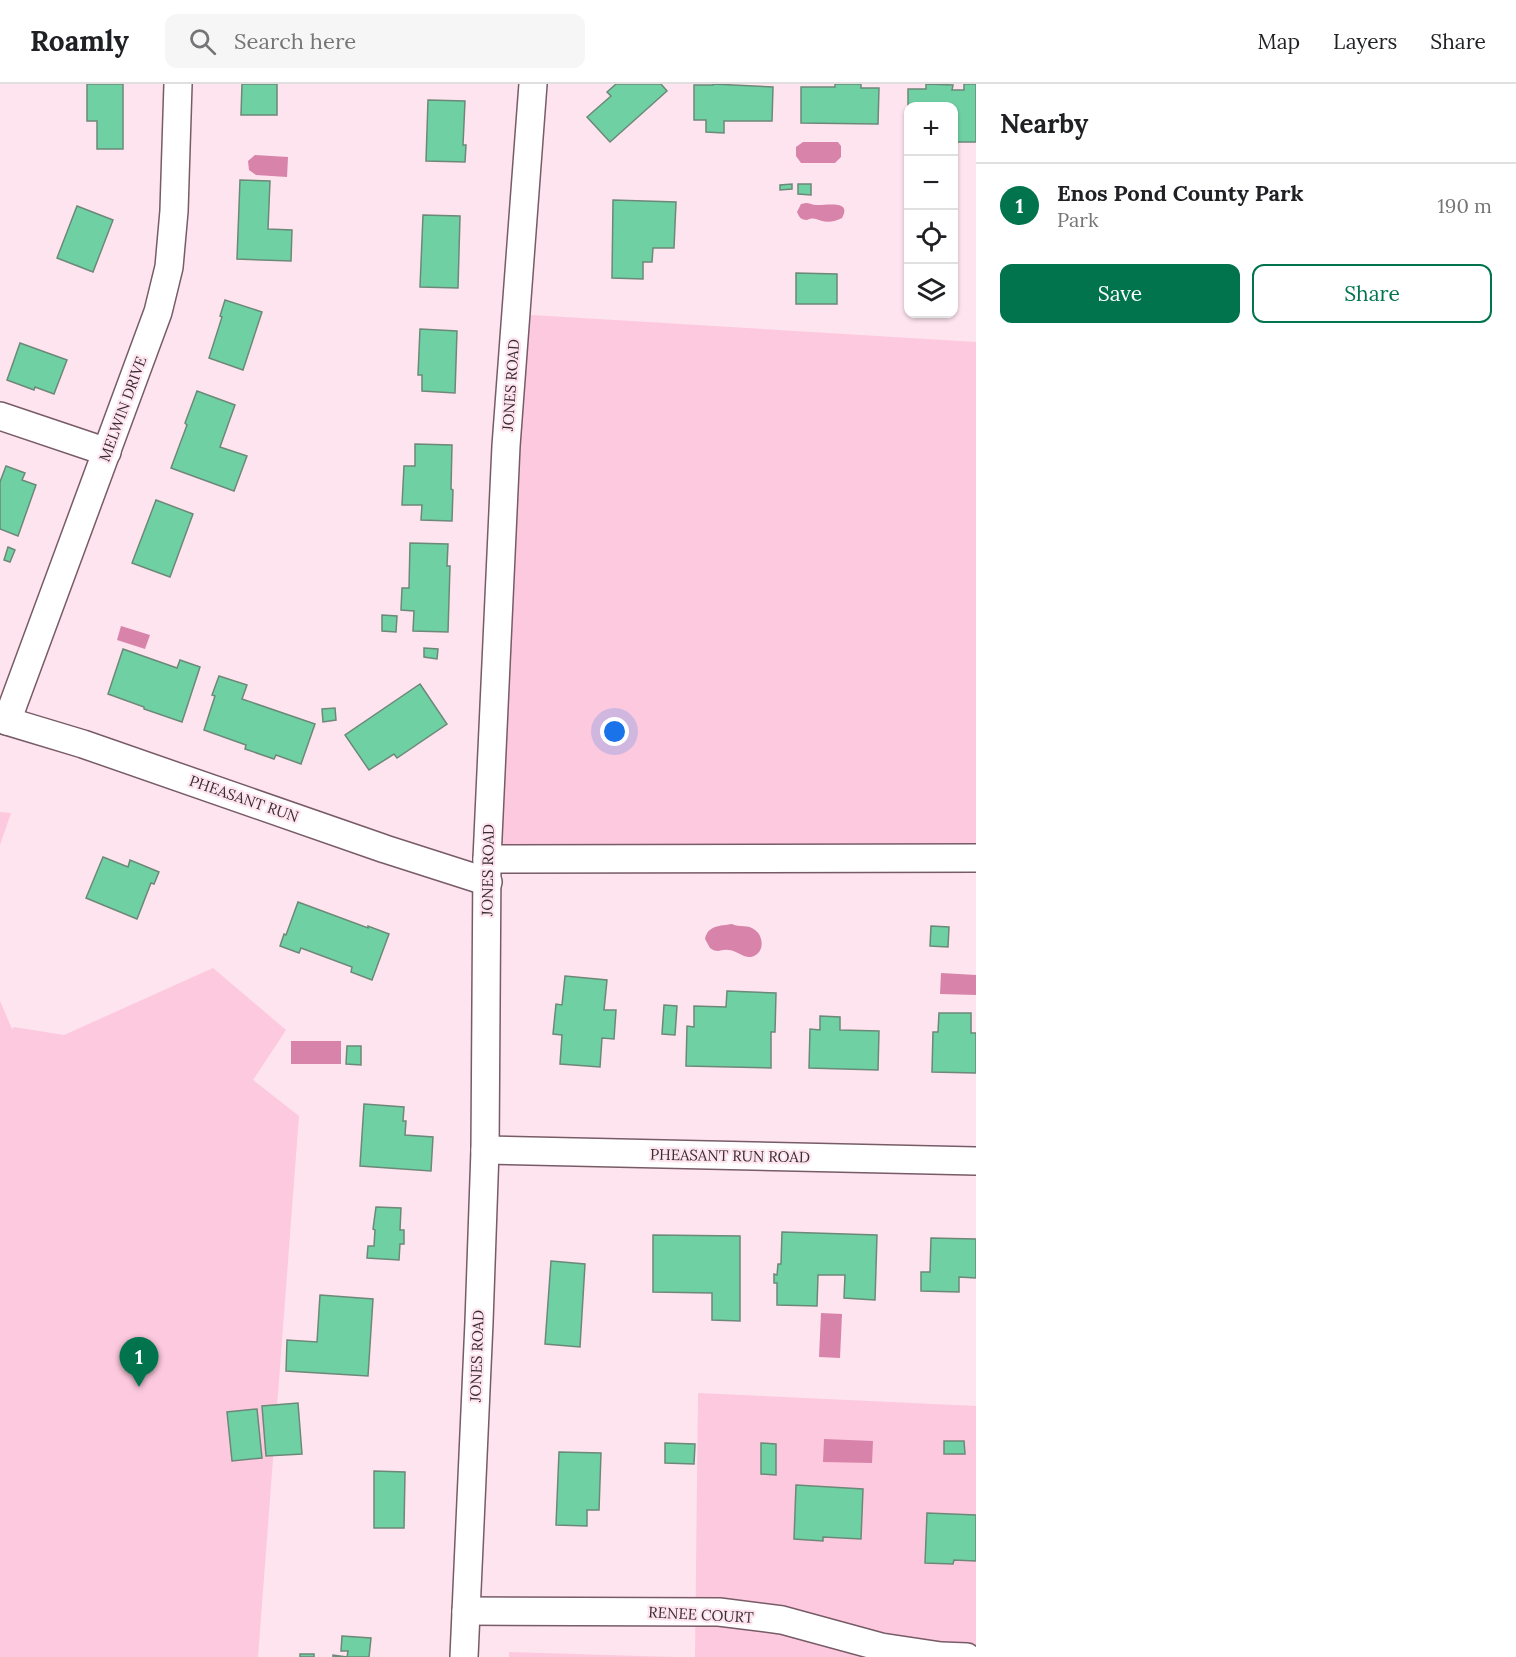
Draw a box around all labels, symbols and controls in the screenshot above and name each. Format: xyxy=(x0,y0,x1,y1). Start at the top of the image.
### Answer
search box xyxy=(165,14,585,68)
text: Roamly xyxy=(30,23,129,59)
icon: search xyxy=(186,25,219,58)
text: Search here xyxy=(234,27,356,55)
text: Map xyxy=(1257,28,1300,55)
text: Layers xyxy=(1333,28,1397,55)
text: Share xyxy=(1430,28,1486,55)
map controls xyxy=(904,102,958,318)
button: + xyxy=(904,102,958,156)
text: Nearby xyxy=(1000,107,1088,140)
button: − xyxy=(904,156,958,210)
text: Enos Pond County Park xyxy=(1057,179,1304,207)
text: 1 xyxy=(1015,193,1024,218)
text: 190 m xyxy=(1438,193,1492,218)
text: Park xyxy=(1057,207,1099,232)
button: locate xyxy=(904,210,958,264)
button: layers xyxy=(904,264,958,318)
button: Save xyxy=(1000,264,1240,323)
button: Share xyxy=(1252,264,1492,323)
street label: JONES ROAD xyxy=(498,338,523,433)
street label: MELWIN DRIVE xyxy=(95,354,150,464)
your location xyxy=(600,717,629,746)
street label: PHEASANT RUN xyxy=(187,771,301,826)
street label: JONES ROAD xyxy=(477,824,498,917)
street label: PHEASANT RUN ROAD xyxy=(650,1145,810,1166)
street label: JONES ROAD xyxy=(465,1310,488,1403)
pin: 1 xyxy=(120,1338,158,1387)
street label: RENEE COURT xyxy=(648,1602,755,1627)

